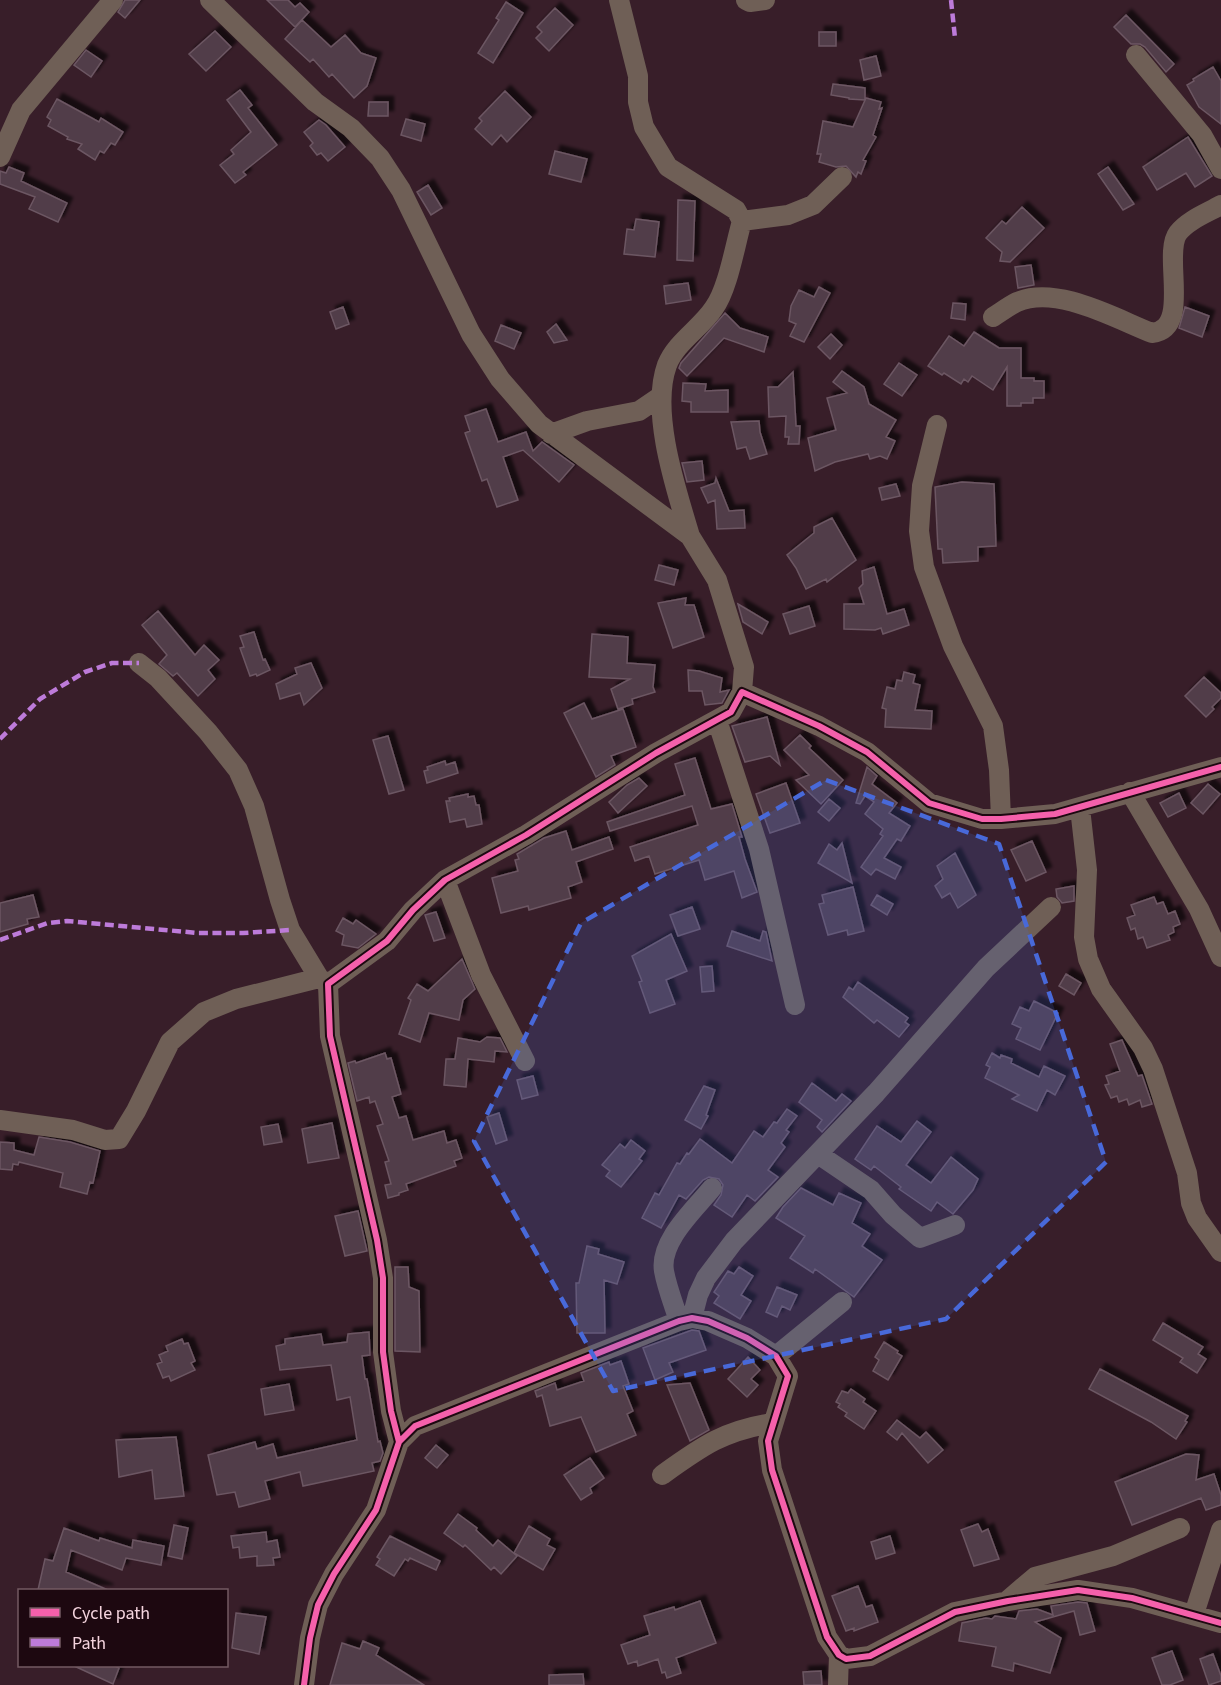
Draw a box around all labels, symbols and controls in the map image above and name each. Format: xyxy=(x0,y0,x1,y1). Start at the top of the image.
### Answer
legend xyxy=(18,1589,228,1667)
text: Cycle path xyxy=(72,1601,150,1626)
text: Path xyxy=(72,1631,106,1656)

